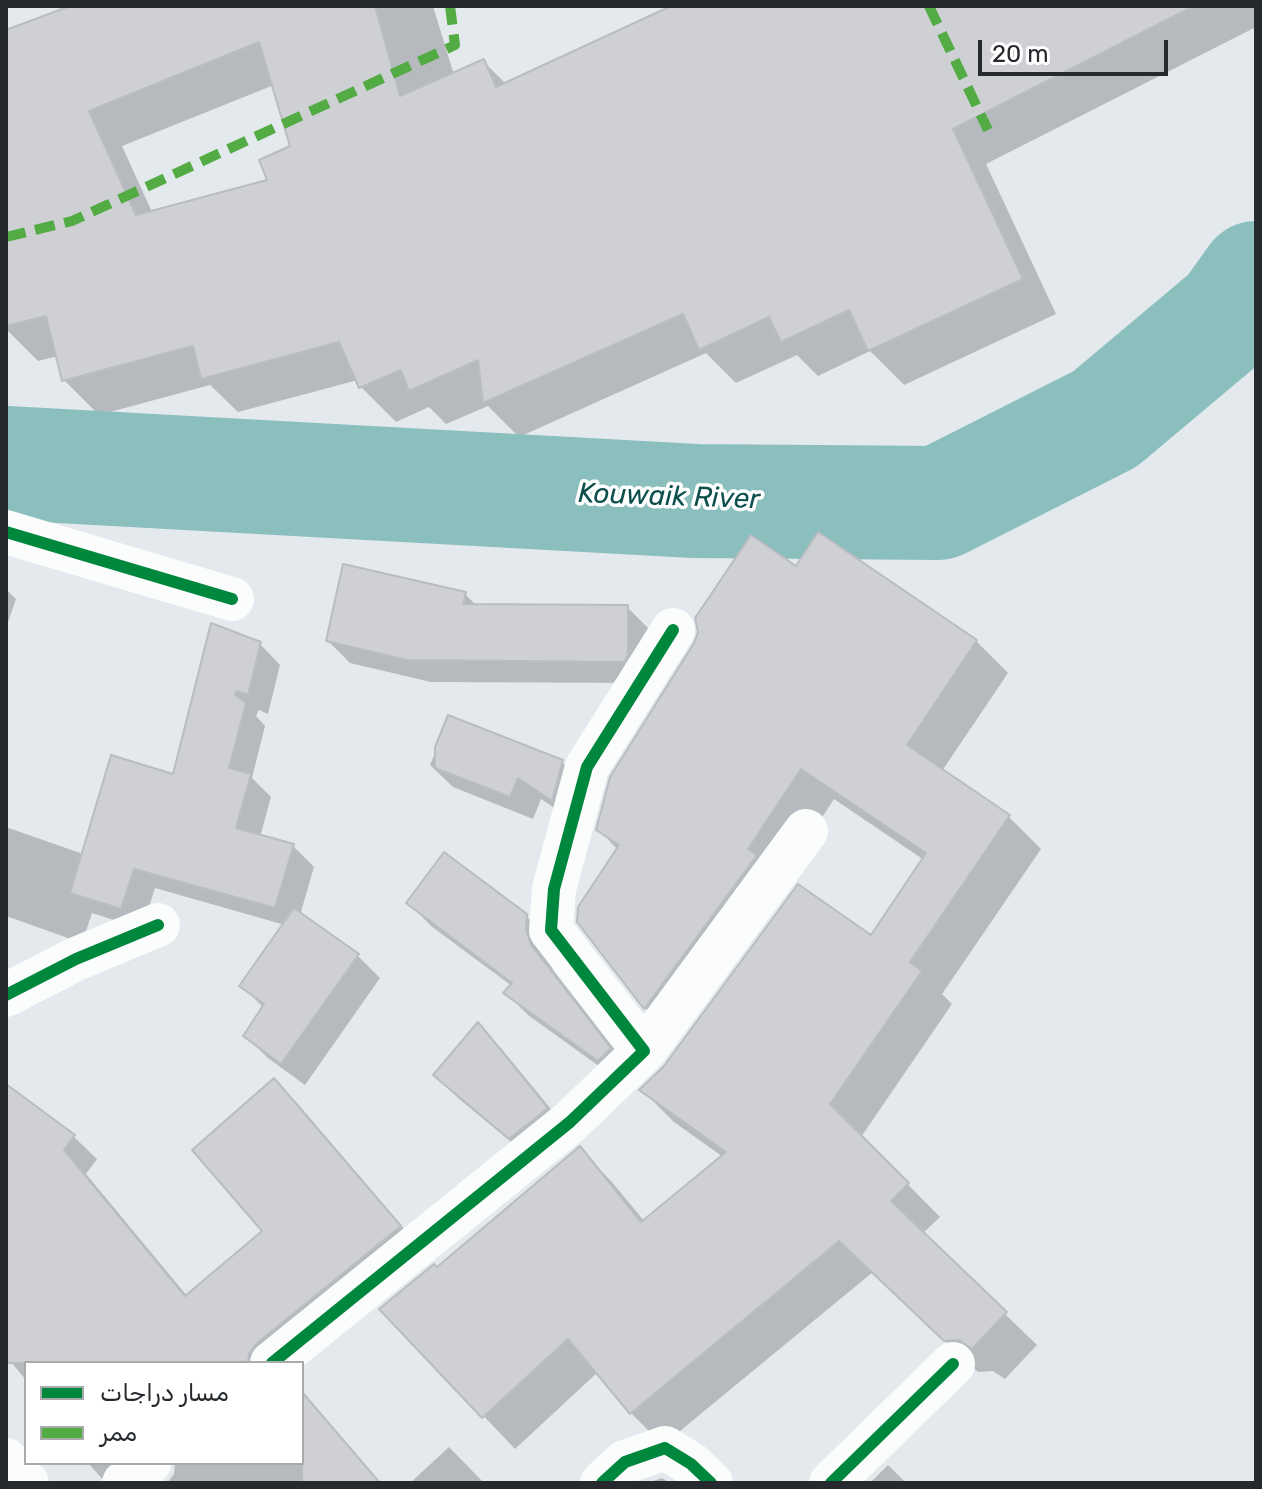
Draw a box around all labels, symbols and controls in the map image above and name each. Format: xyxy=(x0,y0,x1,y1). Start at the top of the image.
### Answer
scale bar xyxy=(982,24,1172,74)
text: 20 m xyxy=(992,40,1049,68)
water label: Kouwaik River xyxy=(577,477,761,517)
legend xyxy=(24,1361,304,1465)
text: مسار دراجات xyxy=(100,1379,229,1407)
text: ممر xyxy=(100,1419,137,1447)

